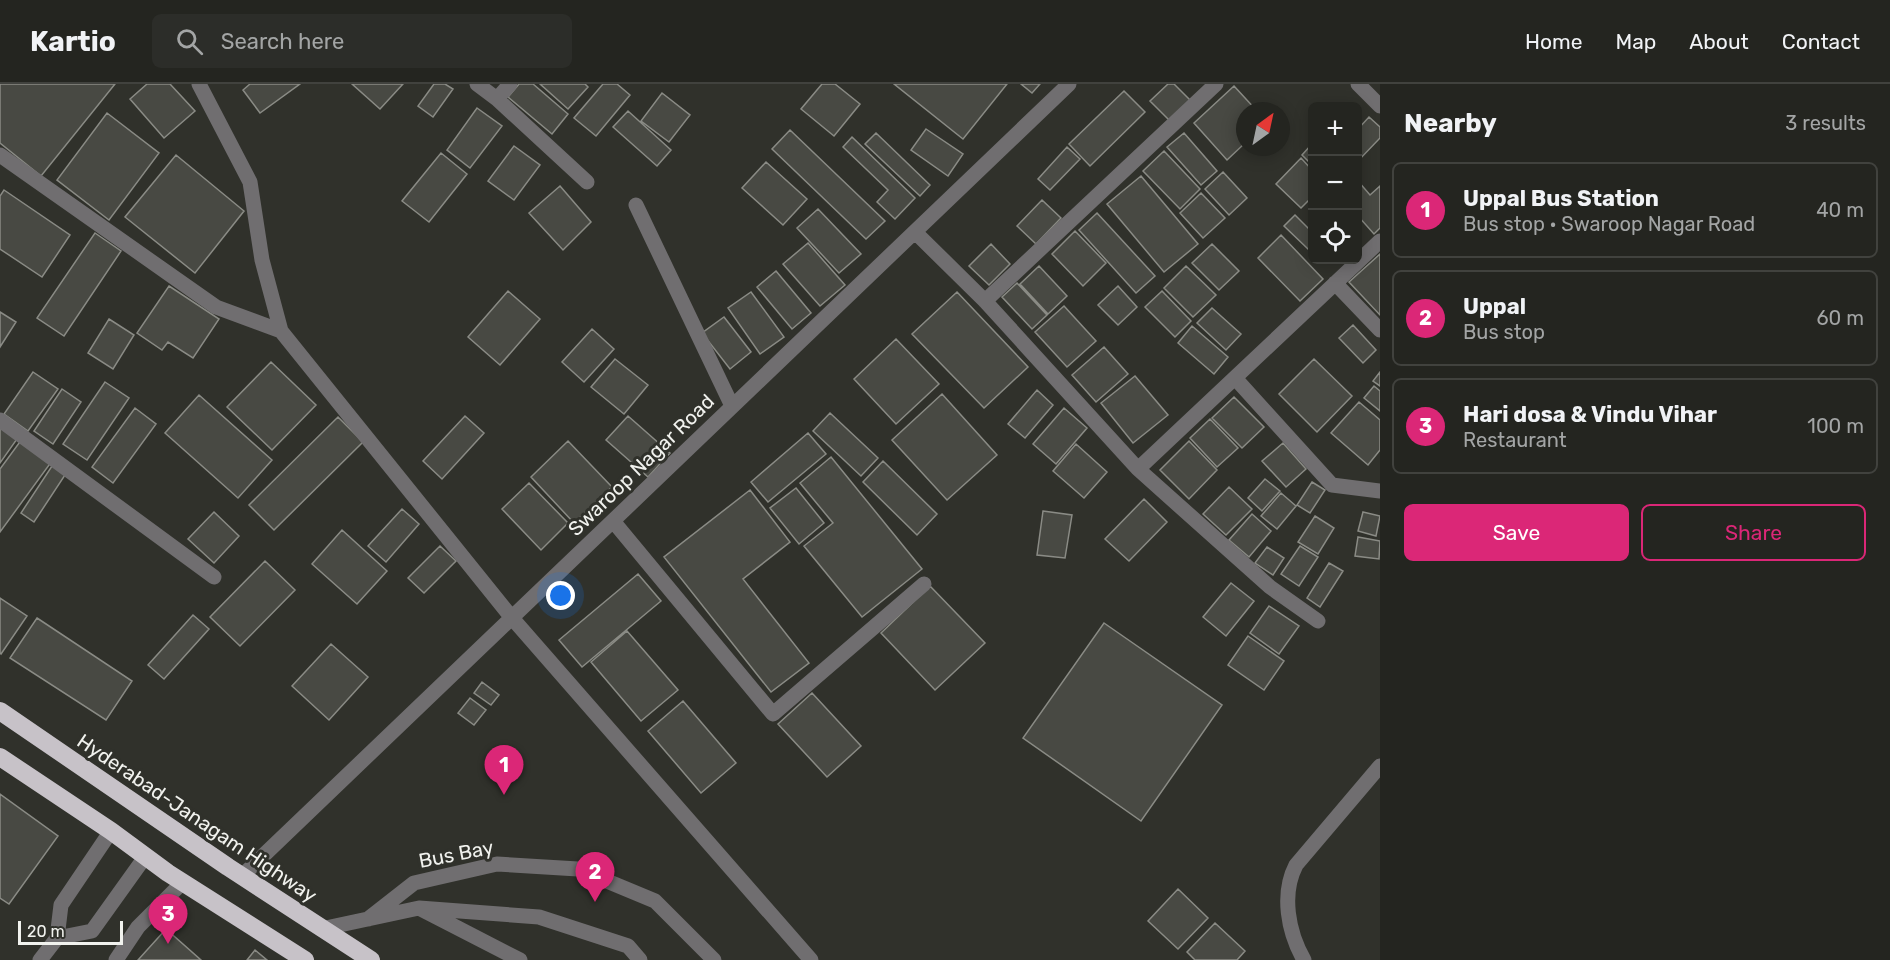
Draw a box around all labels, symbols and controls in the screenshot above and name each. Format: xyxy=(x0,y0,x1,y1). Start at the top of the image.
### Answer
search box xyxy=(152,14,572,68)
text: Kartio xyxy=(30,25,116,58)
icon: search xyxy=(173,25,206,58)
text: Search here xyxy=(221,28,344,55)
text: Home xyxy=(1525,29,1582,54)
text: Map xyxy=(1615,29,1656,54)
text: About xyxy=(1689,29,1749,54)
text: Contact xyxy=(1782,29,1860,54)
north arrow xyxy=(1236,102,1290,156)
map controls xyxy=(1308,102,1362,264)
button: + xyxy=(1308,102,1362,156)
text: Nearby xyxy=(1404,108,1497,139)
text: 3 results xyxy=(1785,111,1866,135)
button: − xyxy=(1308,156,1362,210)
text: Uppal Bus Station xyxy=(1463,185,1659,212)
text: 1 xyxy=(1421,198,1430,222)
text: 40 m xyxy=(1816,198,1864,222)
button: locate xyxy=(1308,210,1362,264)
text: Bus stop · Swaroop Nagar Road xyxy=(1463,212,1755,236)
text: Uppal xyxy=(1463,293,1526,320)
text: 2 xyxy=(1419,306,1432,330)
text: 60 m xyxy=(1817,306,1864,330)
text: Bus stop xyxy=(1463,320,1545,344)
street label: Swaroop Nagar Road xyxy=(563,389,719,541)
text: Hari dosa & Vindu Vihar xyxy=(1463,401,1717,428)
text: 3 xyxy=(1419,414,1432,438)
text: 100 m xyxy=(1807,414,1864,438)
text: Restaurant xyxy=(1463,428,1567,452)
button: Save xyxy=(1404,504,1629,561)
button: Share xyxy=(1641,504,1866,561)
your location xyxy=(546,581,575,610)
street label: Hyderabad-Janagam Highway xyxy=(73,729,321,907)
pin: 1 xyxy=(484,746,524,795)
street label: Bus Bay xyxy=(417,835,495,873)
pin: 2 xyxy=(576,852,614,902)
pin: 3 xyxy=(148,894,188,944)
scale bar xyxy=(18,918,123,946)
text: 20 m xyxy=(27,922,65,941)

